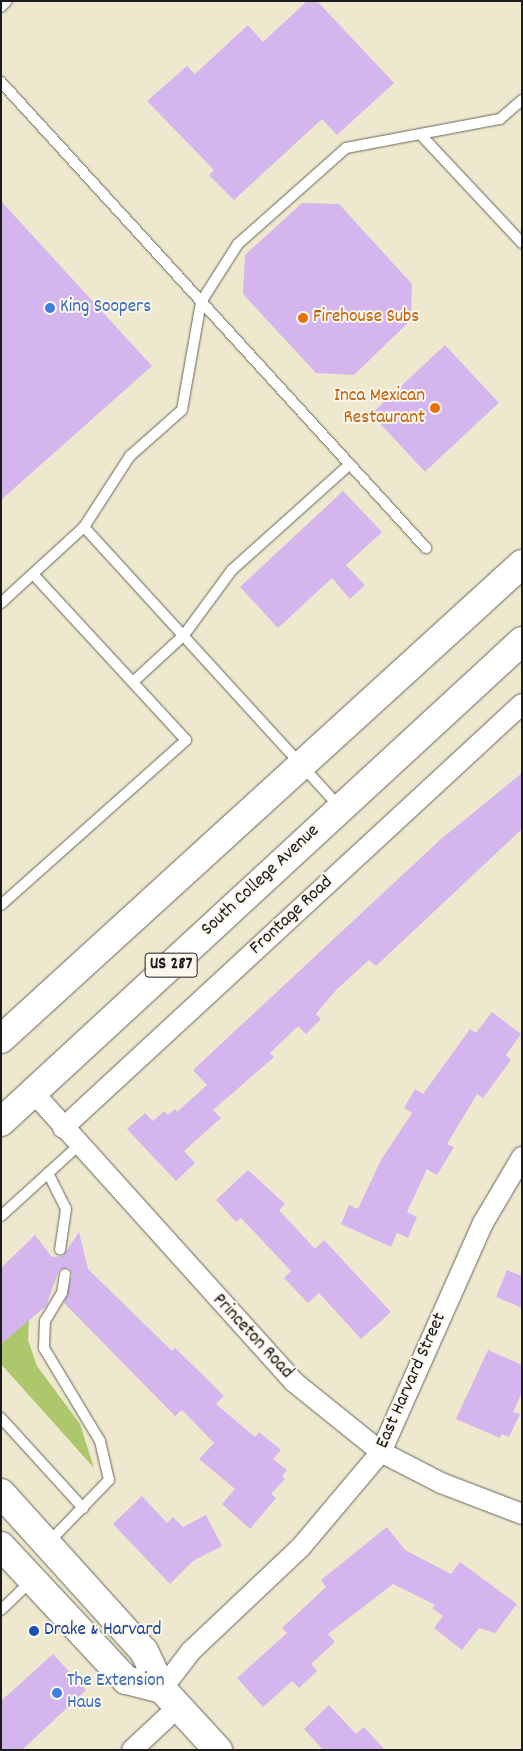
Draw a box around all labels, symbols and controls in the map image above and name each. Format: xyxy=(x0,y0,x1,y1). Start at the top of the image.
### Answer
place label: King Soopers xyxy=(60,297,151,319)
marker: King Soopers xyxy=(44,302,56,314)
place label: Firehouse Subs xyxy=(313,307,419,329)
marker: Firehouse Subs xyxy=(297,312,309,324)
place label: Inca Mexican Restaurant xyxy=(334,386,425,430)
marker: Inca Mexican Restaurant xyxy=(429,402,441,414)
street label: South College Avenue xyxy=(197,820,325,942)
street label: Frontage Road xyxy=(246,872,338,960)
road number: US 287 xyxy=(144,950,198,980)
street label: Princeton Road xyxy=(207,1290,297,1384)
street label: East Harvard Street xyxy=(372,1310,452,1452)
place label: Drake & Harvard xyxy=(44,1620,161,1642)
marker: Drake & Harvard xyxy=(28,1625,40,1637)
place label: The Extension Haus xyxy=(67,1671,165,1715)
marker: The Extension Haus xyxy=(51,1687,63,1699)

